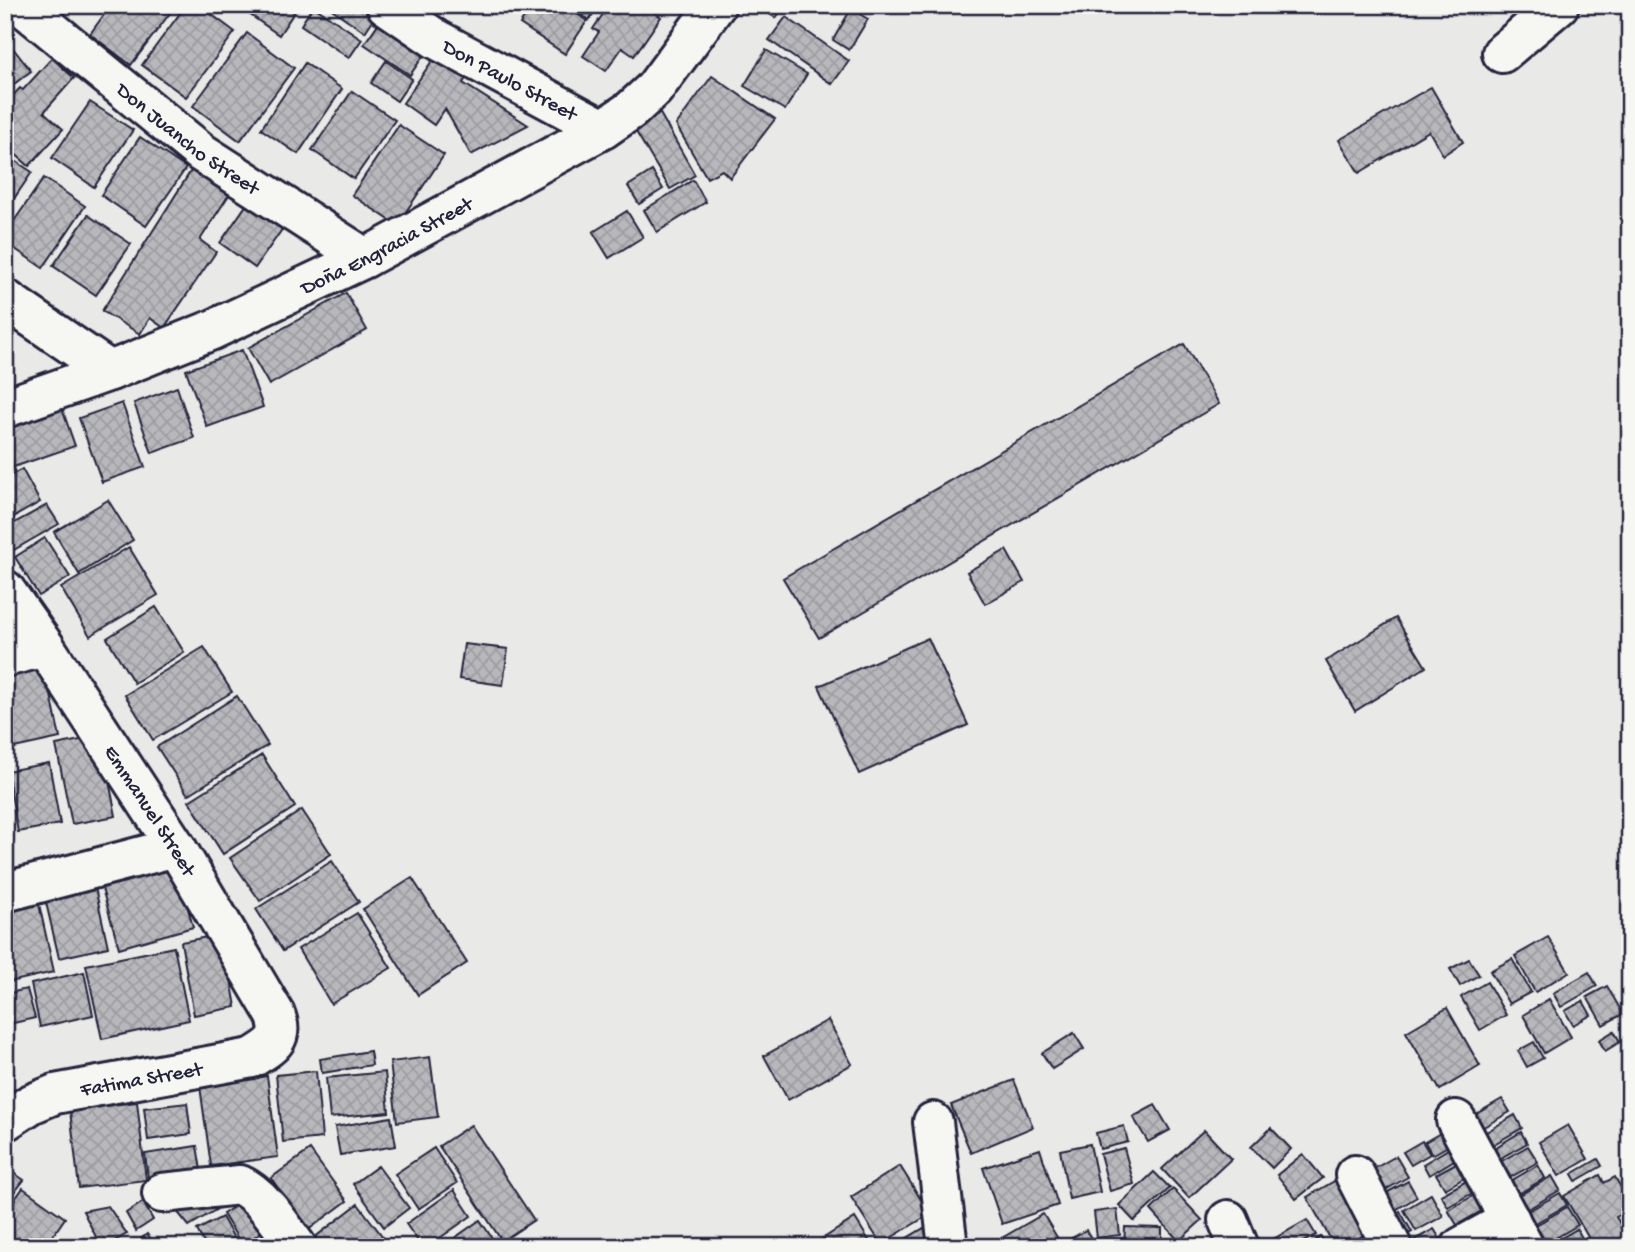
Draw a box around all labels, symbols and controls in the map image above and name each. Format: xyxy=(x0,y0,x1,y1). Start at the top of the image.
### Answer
street label: Don Paulo Street xyxy=(435,35,583,130)
street label: Don Juancho Street xyxy=(108,78,265,204)
street label: Doña Engracia Street xyxy=(296,192,480,303)
street label: Emmanuel Street xyxy=(97,742,201,884)
street label: Fatima Street xyxy=(78,1058,207,1105)

